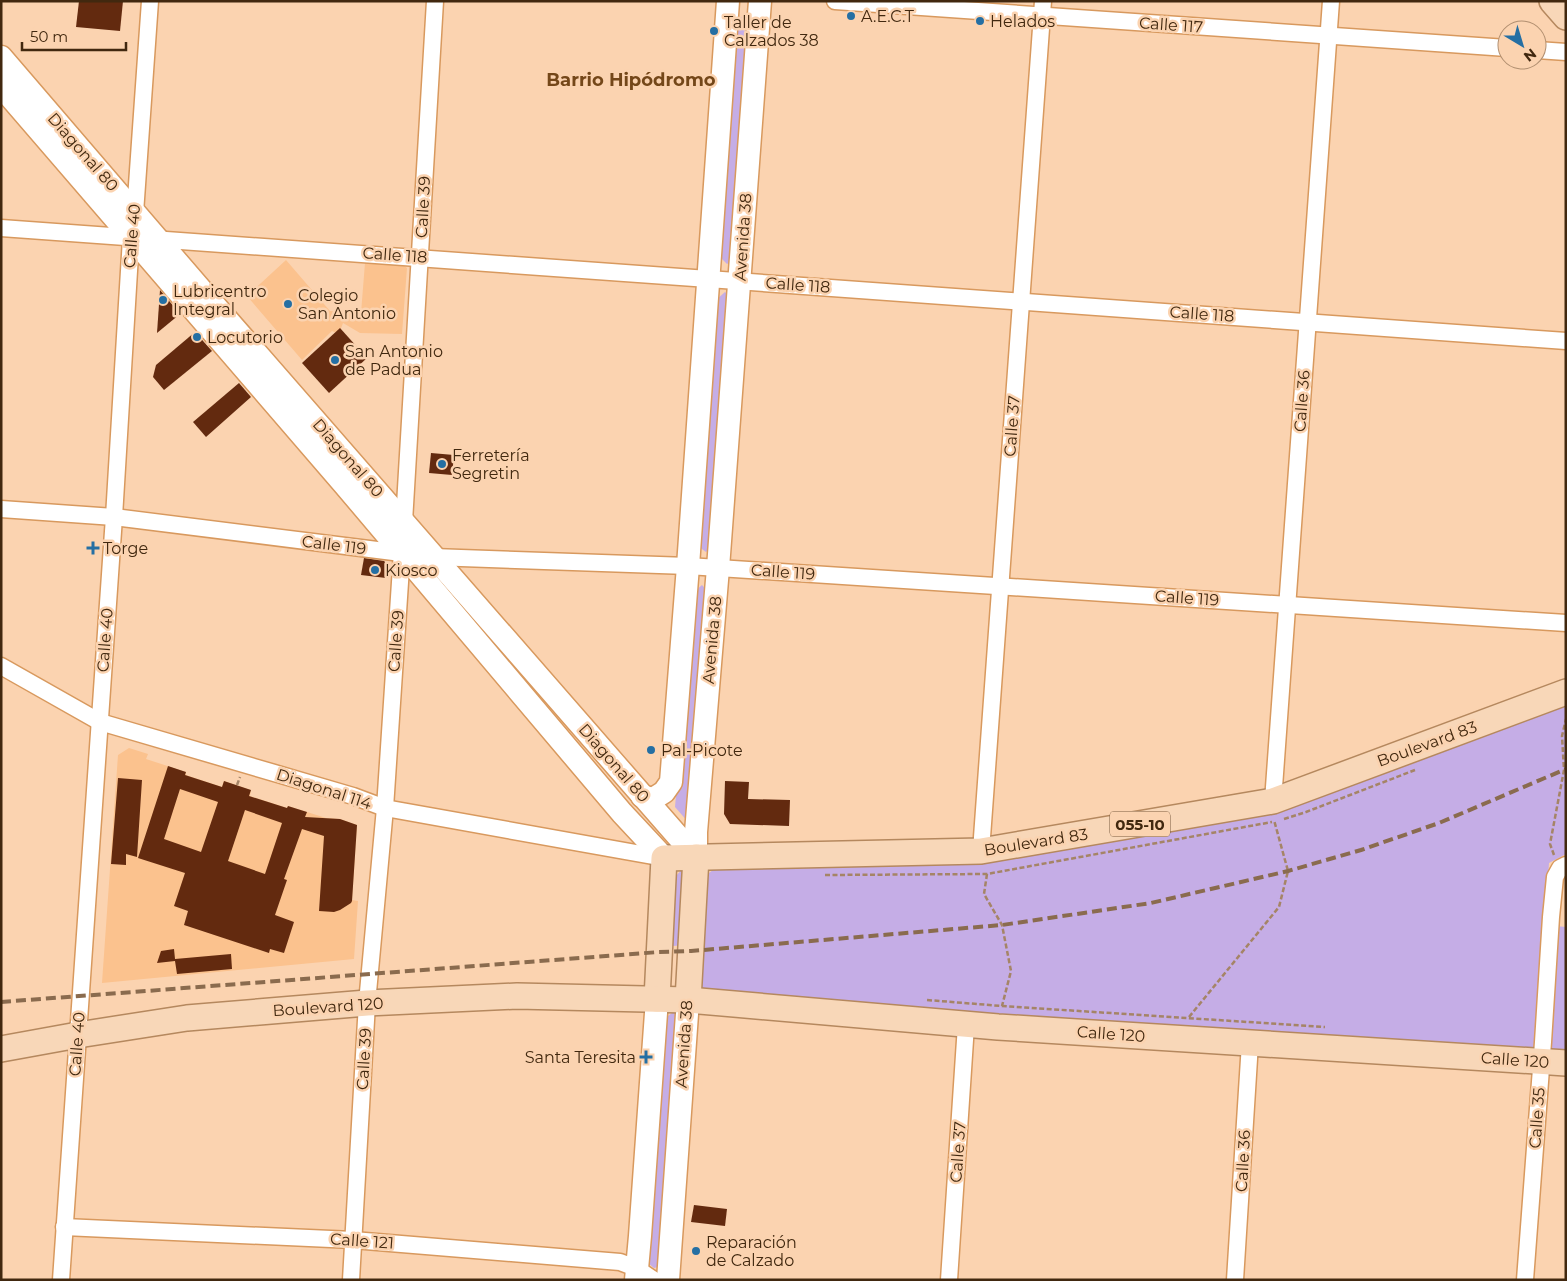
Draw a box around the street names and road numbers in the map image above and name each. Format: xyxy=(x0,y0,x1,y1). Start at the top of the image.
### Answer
street label: Calle 117 xyxy=(1138,13,1204,37)
street label: Diagonal 80 xyxy=(44,109,122,195)
street label: Calle 39 xyxy=(412,176,434,238)
street label: Avenida 38 xyxy=(730,192,756,282)
street label: Calle 40 xyxy=(120,203,144,269)
street label: Calle 118 xyxy=(362,243,428,267)
street label: Calle 118 xyxy=(765,273,831,297)
street label: Calle 118 xyxy=(1169,302,1235,326)
street label: Calle 36 xyxy=(1290,369,1314,433)
street label: Calle 37 xyxy=(1000,395,1024,457)
street label: Diagonal 80 xyxy=(309,415,387,501)
street label: Calle 119 xyxy=(301,532,367,558)
street label: Calle 119 xyxy=(750,560,816,584)
street label: Calle 119 xyxy=(1154,586,1220,610)
street label: Avenida 38 xyxy=(699,595,725,685)
street label: Calle 40 xyxy=(93,607,117,673)
street label: Calle 39 xyxy=(384,609,408,673)
street label: Boulevard 83 xyxy=(1374,717,1480,771)
street label: Diagonal 80 xyxy=(575,720,653,806)
street label: Diagonal 114 xyxy=(274,765,374,813)
road number: 055-10 xyxy=(1110,812,1170,836)
street label: Boulevard 83 xyxy=(983,824,1089,860)
street label: Boulevard 120 xyxy=(272,994,384,1020)
street label: Avenida 38 xyxy=(671,999,697,1089)
street label: Calle 40 xyxy=(65,1011,89,1077)
street label: Calle 120 xyxy=(1076,1022,1146,1046)
street label: Calle 39 xyxy=(353,1028,375,1090)
street label: Calle 120 xyxy=(1480,1048,1550,1072)
street label: Calle 35 xyxy=(1525,1087,1549,1149)
street label: Calle 37 xyxy=(946,1121,970,1183)
street label: Calle 36 xyxy=(1232,1129,1254,1192)
street label: Calle 121 xyxy=(330,1229,394,1253)

